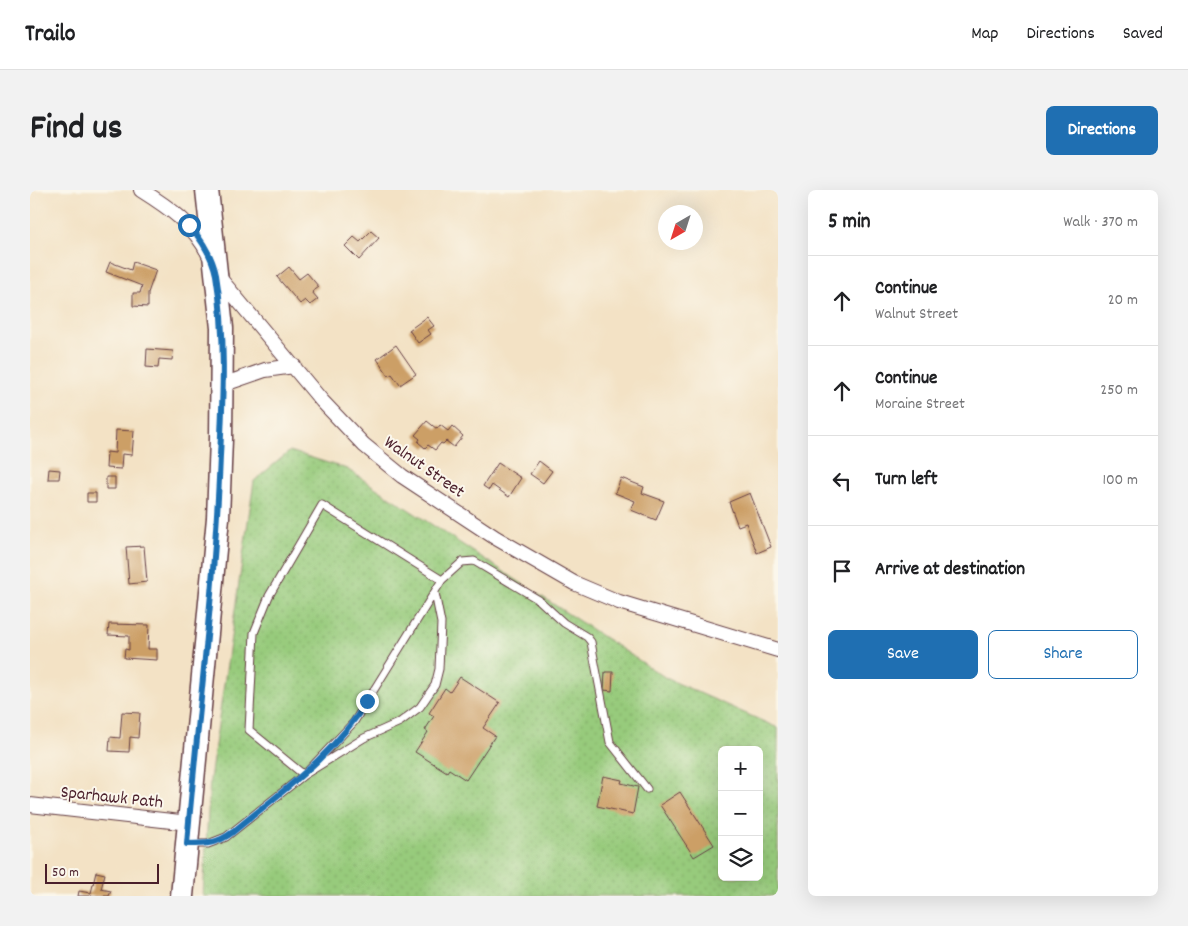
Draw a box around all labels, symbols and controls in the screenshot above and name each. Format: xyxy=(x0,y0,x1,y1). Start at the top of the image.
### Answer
text: Trailo xyxy=(25,18,76,52)
text: Map xyxy=(971,22,998,47)
text: Directions xyxy=(1026,22,1095,47)
text: Saved xyxy=(1123,22,1163,47)
text: Find us xyxy=(30,105,122,155)
button: Directions xyxy=(1046,106,1158,155)
north arrow xyxy=(658,205,703,250)
text: 5 min xyxy=(828,208,871,238)
text: Walk · 370 m xyxy=(1063,211,1138,234)
route start xyxy=(178,214,201,237)
text: Continue xyxy=(875,276,937,303)
icon: ahead xyxy=(828,287,856,315)
text: 20 m xyxy=(1108,289,1138,312)
text: Walnut Street xyxy=(875,303,958,326)
text: Continue xyxy=(875,366,937,393)
icon: ahead xyxy=(828,377,856,405)
text: 250 m xyxy=(1100,379,1138,402)
text: Moraine Street xyxy=(875,393,965,416)
street label: Walnut Street xyxy=(378,431,469,505)
icon: left xyxy=(828,467,856,495)
text: Turn left xyxy=(875,467,938,494)
text: 100 m xyxy=(1102,469,1138,492)
icon: arrive xyxy=(828,557,856,585)
text: Arrive at destination xyxy=(875,557,1025,584)
button: Save xyxy=(828,630,978,679)
button: Share xyxy=(988,630,1138,679)
route end xyxy=(356,690,379,713)
map controls xyxy=(718,746,763,881)
button: + xyxy=(718,746,763,791)
street label: Sparhawk Path xyxy=(59,781,164,816)
button: − xyxy=(718,791,763,836)
button: layers xyxy=(718,836,763,881)
scale bar xyxy=(45,861,159,884)
text: 50 m xyxy=(52,863,79,883)

